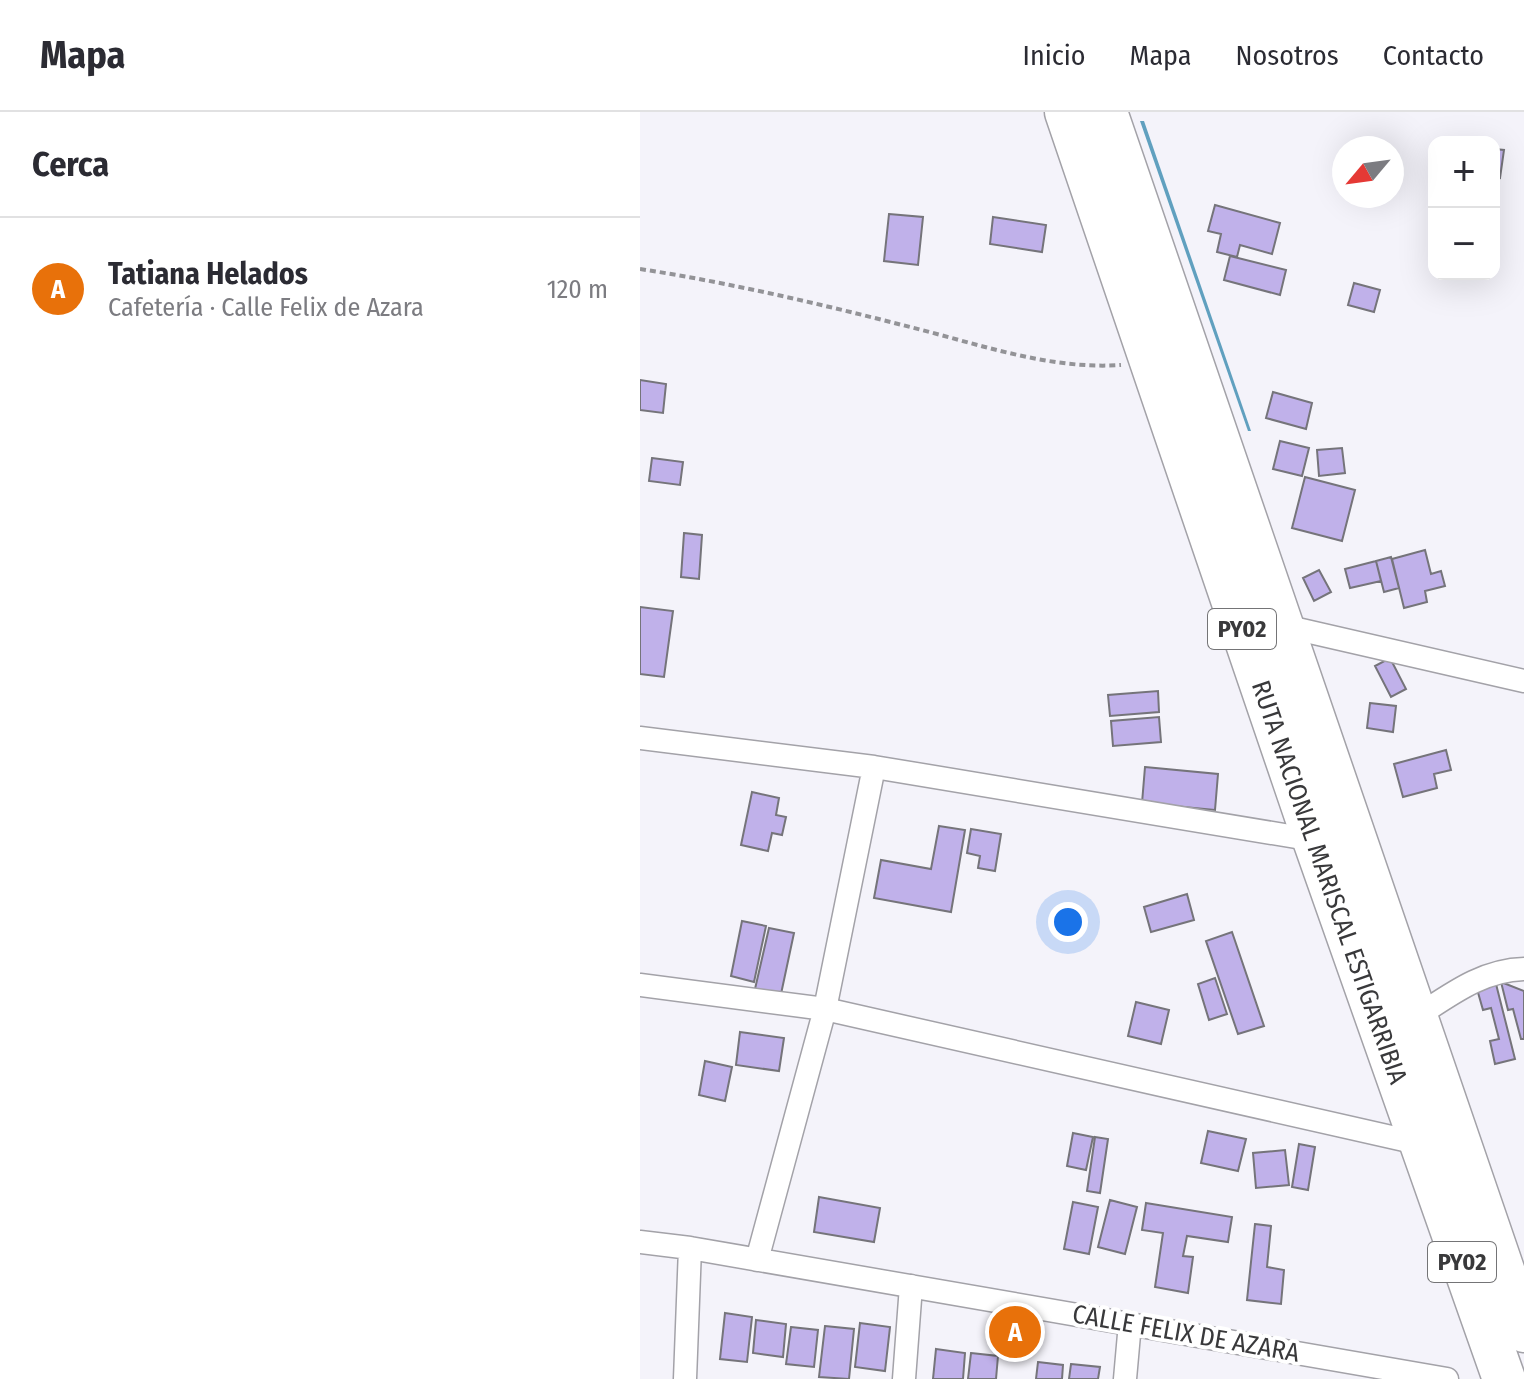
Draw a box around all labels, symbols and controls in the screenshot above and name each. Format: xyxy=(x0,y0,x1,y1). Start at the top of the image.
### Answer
text: Mapa xyxy=(40,32,125,78)
text: Inicio xyxy=(1023,39,1085,72)
text: Mapa xyxy=(1129,39,1191,72)
text: Nosotros xyxy=(1235,39,1339,72)
text: Contacto xyxy=(1383,39,1484,72)
north arrow xyxy=(1332,136,1404,208)
map controls xyxy=(1428,136,1500,280)
button: + xyxy=(1428,136,1500,208)
text: Cerca xyxy=(32,144,109,185)
button: − xyxy=(1428,208,1500,280)
text: Tatiana Helados xyxy=(108,256,308,292)
text: A xyxy=(51,274,65,305)
text: 120 m xyxy=(547,274,608,305)
text: Cafetería · Calle Felix de Azara xyxy=(108,292,424,323)
road number: PY02 xyxy=(1208,609,1276,649)
street label: RUTA NACIONAL MARISCAL ESTIGARRIBIA xyxy=(1245,677,1414,1088)
your location xyxy=(1048,902,1088,942)
road number: PY02 xyxy=(1428,1242,1496,1282)
street label: CALLE FELIX DE AZARA xyxy=(1070,1298,1302,1369)
pin: A xyxy=(989,1302,1041,1362)

